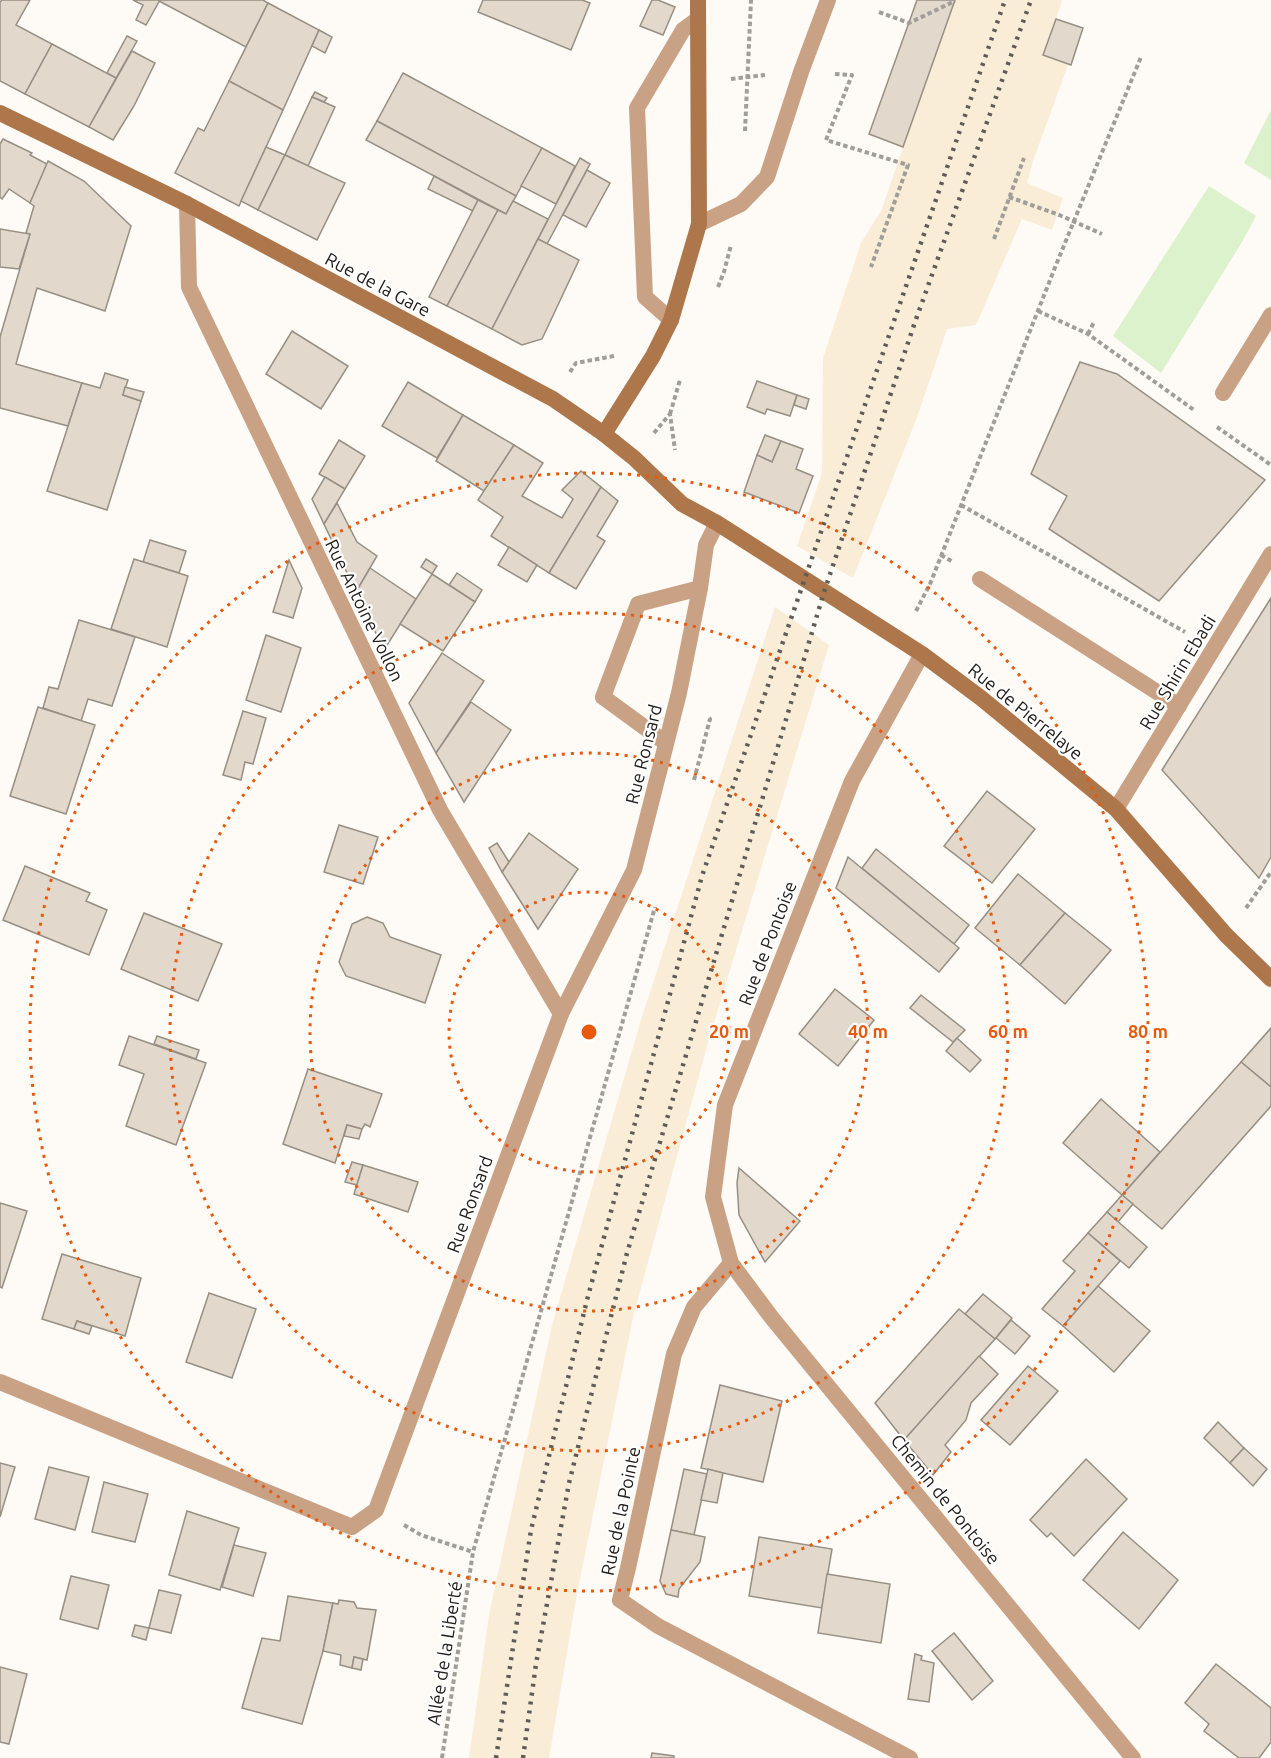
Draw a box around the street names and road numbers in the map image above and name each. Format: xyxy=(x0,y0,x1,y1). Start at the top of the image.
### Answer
street label: Rue de la Gare xyxy=(322,248,434,320)
street label: Rue Antoine Vollon xyxy=(322,536,408,684)
street label: Rue Shirin Ebadi xyxy=(1135,611,1219,733)
street label: Rue de Pierrelaye xyxy=(965,659,1087,763)
street label: Rue Ronsard xyxy=(621,702,665,806)
street label: Rue de Pontoise xyxy=(734,878,800,1008)
street label: Rue Ronsard xyxy=(442,1153,496,1255)
street label: Chemin de Pontoise xyxy=(887,1430,1005,1568)
street label: Rue de la Pointe xyxy=(597,1445,643,1577)
street label: Allée de la Liberté xyxy=(423,1580,465,1726)

